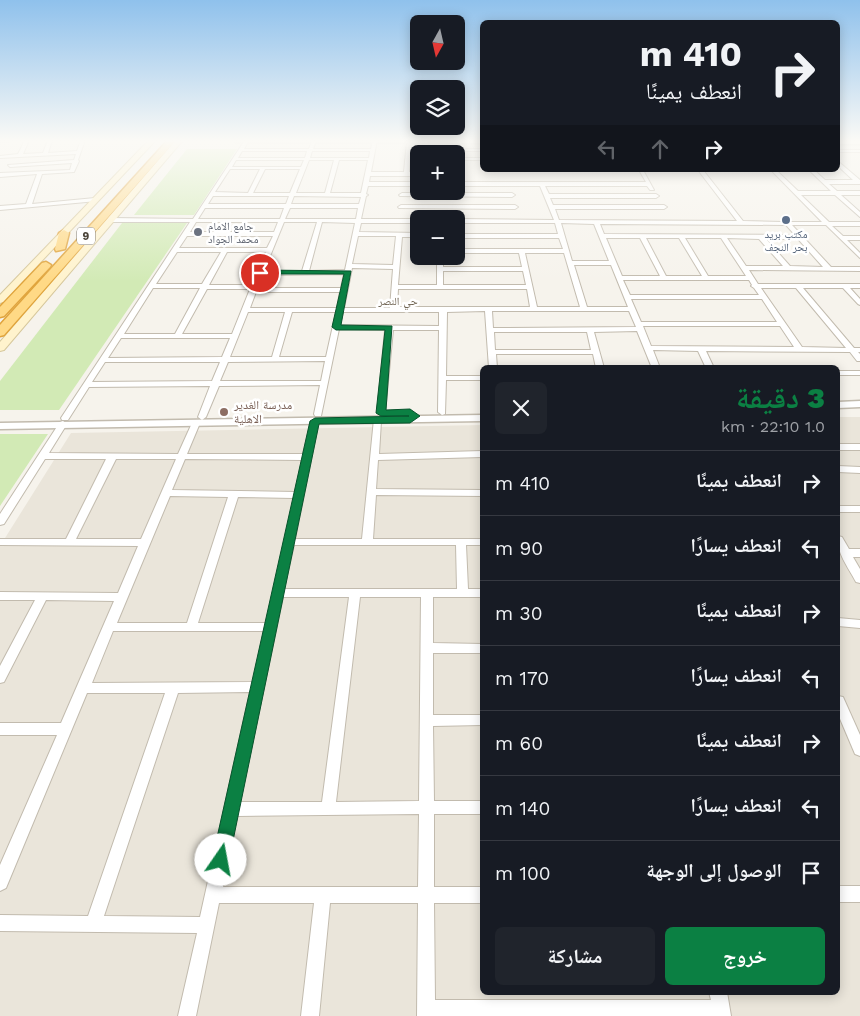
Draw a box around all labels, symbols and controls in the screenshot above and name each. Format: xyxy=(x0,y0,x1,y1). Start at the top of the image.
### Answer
north arrow xyxy=(410,15,465,70)
map controls xyxy=(410,15,465,265)
text: 410 m xyxy=(640,33,742,75)
icon: right xyxy=(760,40,825,105)
text: انعطف يمينًا xyxy=(646,79,742,104)
button: layers xyxy=(410,80,465,135)
icon: left xyxy=(593,135,621,163)
icon: ahead xyxy=(646,135,674,163)
icon: right xyxy=(699,135,727,163)
button: + xyxy=(410,145,465,200)
button: − xyxy=(410,210,465,265)
marker: مكتب بريد بحر النجف xyxy=(780,214,792,226)
place label: جامع الامام محمد الجواد xyxy=(208,220,258,246)
marker: جامع الامام محمد الجواد xyxy=(192,226,204,238)
road number: 9 xyxy=(77,228,95,245)
place label: مكتب بريد بحر النجف xyxy=(764,228,808,254)
pin xyxy=(239,252,281,294)
icon: arrive xyxy=(246,259,274,287)
district label: حي النصر xyxy=(377,295,418,310)
text: 3 دقيقة xyxy=(736,380,825,415)
button: close xyxy=(495,382,547,434)
place label: مدرسة الغدير الاهلية xyxy=(233,398,292,426)
marker: مدرسة الغدير الاهلية xyxy=(218,406,230,418)
text: 1.0 km · 22:10 xyxy=(721,417,825,436)
text: انعطف يمينًا xyxy=(696,469,782,492)
icon: right xyxy=(797,469,825,497)
text: 410 m xyxy=(495,472,550,495)
text: انعطف يسارًا xyxy=(690,534,782,557)
icon: left xyxy=(797,534,825,562)
text: 90 m xyxy=(495,537,543,560)
text: انعطف يمينًا xyxy=(696,599,782,622)
icon: right xyxy=(797,599,825,627)
text: 30 m xyxy=(495,602,543,625)
text: انعطف يسارًا xyxy=(690,664,782,687)
icon: left xyxy=(797,664,825,692)
text: 170 m xyxy=(495,667,549,690)
text: انعطف يمينًا xyxy=(696,729,782,752)
icon: right xyxy=(797,729,825,757)
text: 60 m xyxy=(495,732,543,755)
text: انعطف يسارًا xyxy=(690,794,782,817)
icon: left xyxy=(797,794,825,822)
text: 140 m xyxy=(495,797,550,820)
position arrow xyxy=(194,833,246,885)
text: الوصول إلى الوجهة xyxy=(646,859,782,882)
icon: arrive xyxy=(797,859,825,887)
text: 100 m xyxy=(495,862,551,885)
button: مشاركة xyxy=(495,927,655,985)
button: خروج xyxy=(665,927,825,985)

